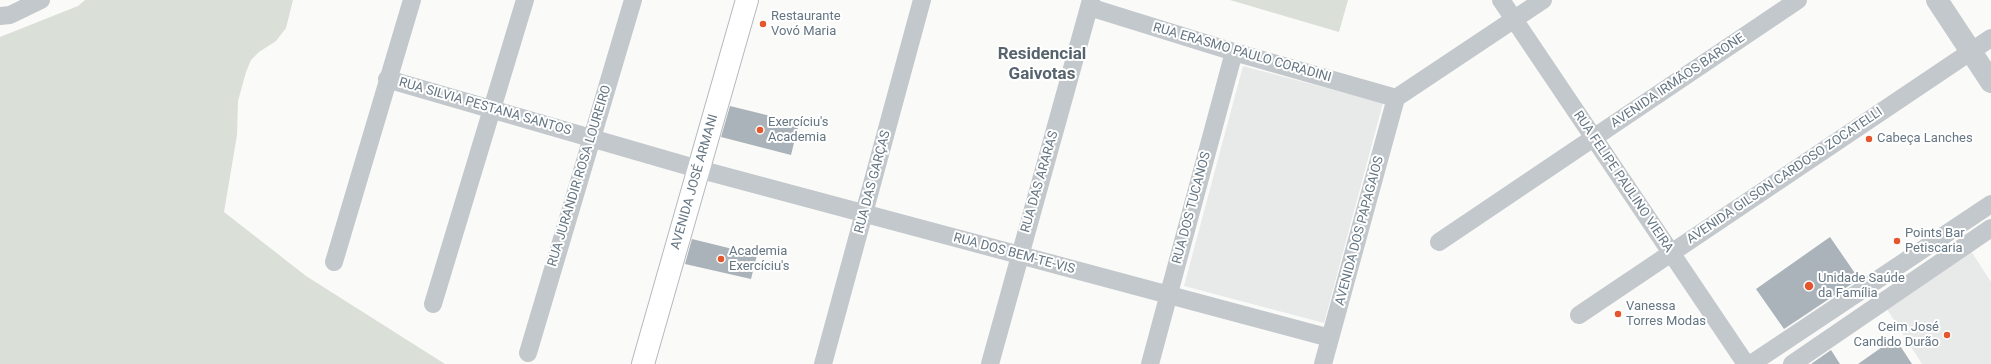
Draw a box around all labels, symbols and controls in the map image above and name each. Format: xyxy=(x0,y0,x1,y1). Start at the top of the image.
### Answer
place label: Restaurante Vovó Maria xyxy=(771,9,841,40)
marker: Restaurante Vovó Maria xyxy=(758,19,768,29)
street label: RUA ERASMO PAULO CORADINI xyxy=(1151,20,1333,86)
street label: AVENIDA IRMÃOS BARONE xyxy=(1608,30,1748,132)
district label: Residencial Gaivotas xyxy=(998,45,1086,85)
street label: RUA SILVIA PESTANA SANTOS xyxy=(397,75,573,139)
street label: RUA JURANDIR ROSA LOUREIRO xyxy=(545,83,615,269)
street label: AVENIDA GILSON CARDOSO ZOCATELLI xyxy=(1684,104,1886,248)
street label: RUA FELIPE PAULINO VIEIRA xyxy=(1570,108,1676,256)
street label: AVENIDA JOSÉ ARMANI xyxy=(668,112,722,252)
place label: Exercíciu's Academia xyxy=(768,115,829,146)
marker: Exercíciu's Academia xyxy=(755,125,765,135)
street label: RUA DAS GARÇAS xyxy=(852,129,894,235)
street label: RUA DAS ARARAS xyxy=(1018,129,1062,235)
place label: Cabeça Lanches xyxy=(1877,131,1973,147)
marker: Cabeça Lanches xyxy=(1864,134,1874,144)
street label: RUA DOS TUCANOS xyxy=(1170,150,1214,266)
street label: AVENIDA DOS PAPAGAIOS xyxy=(1333,155,1387,307)
place label: Points Bar Petiscaria xyxy=(1905,226,1965,257)
street label: RUA DOS BEM-TE-VIS xyxy=(952,230,1076,278)
marker: Points Bar Petiscaria xyxy=(1892,236,1902,246)
place label: Academia Exercíciu's xyxy=(729,244,790,275)
marker: Academia Exercíciu's xyxy=(716,254,726,264)
place label: Unidade Saúde da Família xyxy=(1818,271,1905,302)
marker: Unidade Saúde da Família xyxy=(1803,280,1815,292)
place label: Vanessa Torres Modas xyxy=(1626,299,1706,330)
marker: Vanessa Torres Modas xyxy=(1613,309,1623,319)
place label: Ceim José Candido Durão xyxy=(1853,320,1939,351)
marker: Ceim José Candido Durão xyxy=(1942,330,1952,340)

